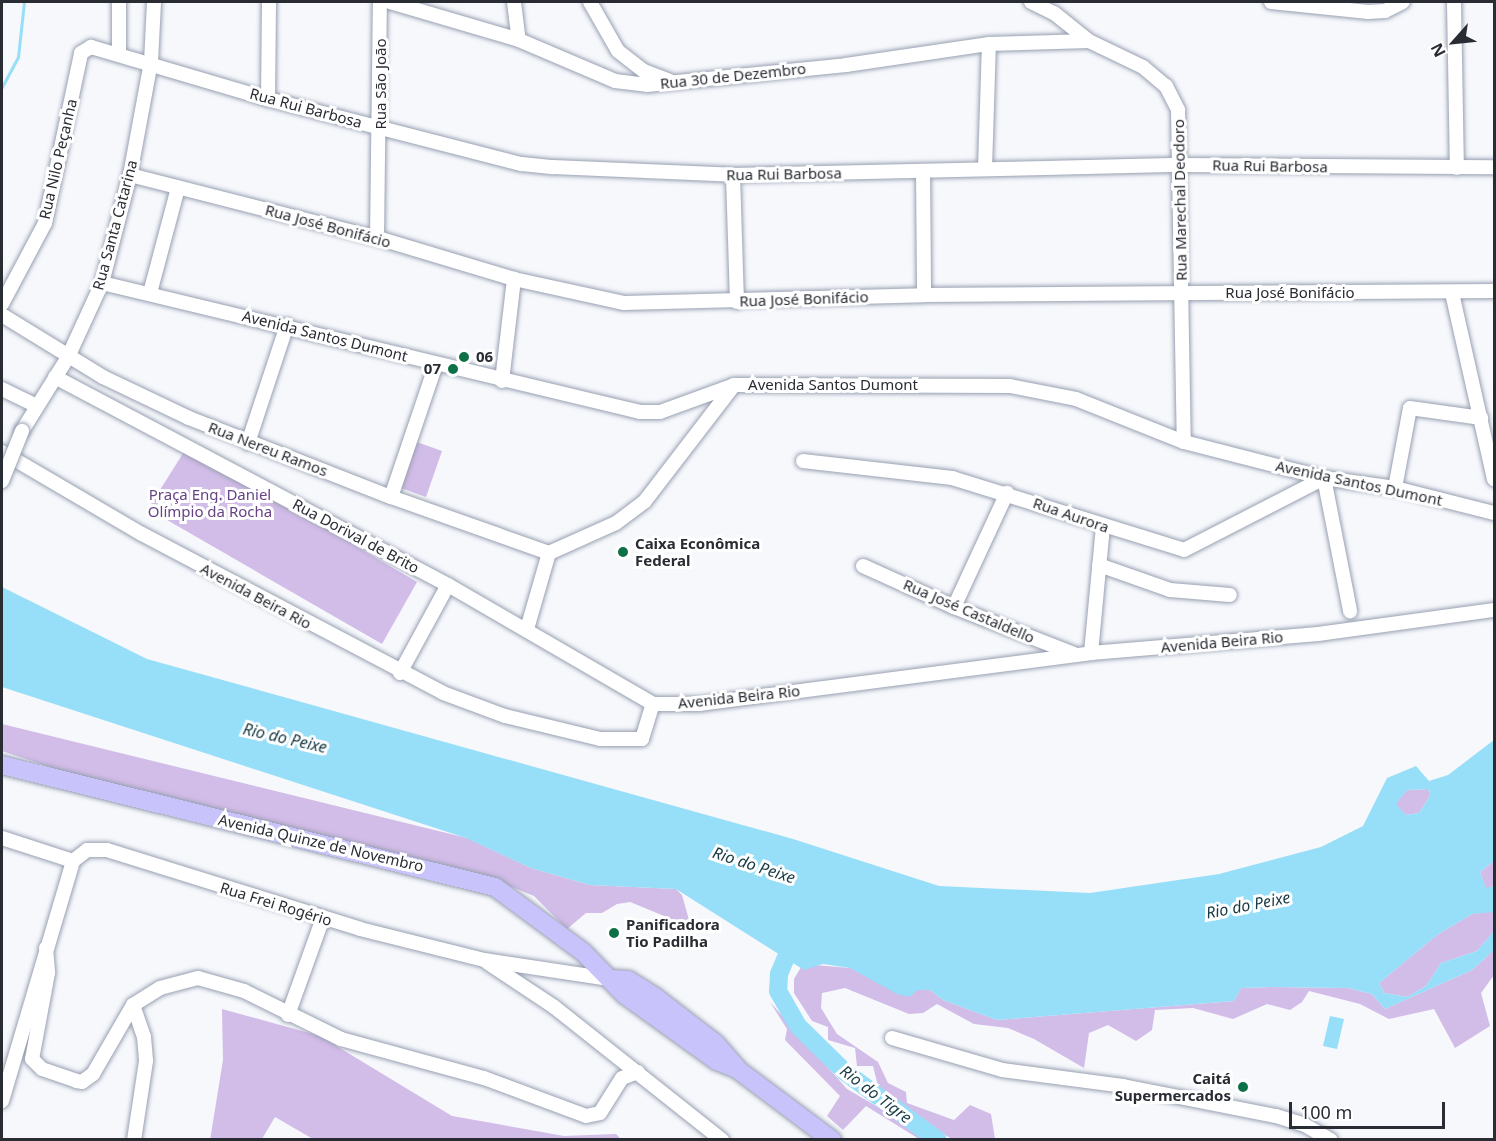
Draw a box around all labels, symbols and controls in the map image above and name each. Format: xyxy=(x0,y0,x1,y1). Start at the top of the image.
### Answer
north arrow xyxy=(1424,12,1484,72)
street label: Rua São João xyxy=(372,38,390,130)
text: N xyxy=(1425,39,1451,61)
street label: Rua 30 de Dezembro xyxy=(659,59,807,93)
street label: Rua Rui Barbosa xyxy=(248,84,364,132)
street label: Rua Nilo Peçanha xyxy=(35,97,81,221)
street label: Rua Marechal Deodoro xyxy=(1170,119,1190,281)
street label: Rua Rui Barbosa xyxy=(1212,156,1328,176)
street label: Rua Santa Catarina xyxy=(89,158,141,292)
street label: Rua Rui Barbosa xyxy=(726,164,842,184)
street label: Rua José Bonifácio xyxy=(263,201,393,251)
street label: Rua José Bonifácio xyxy=(1225,284,1355,302)
street label: Rua José Bonifácio xyxy=(739,288,869,310)
street label: Avenida Santos Dumont xyxy=(240,307,410,365)
place label: 06 xyxy=(476,348,493,366)
marker: 06 xyxy=(457,350,471,364)
place label: 07 xyxy=(424,360,441,378)
marker: 07 xyxy=(446,362,460,376)
street label: Avenida Santos Dumont xyxy=(748,376,918,394)
street label: Rua Nereu Ramos xyxy=(206,418,330,480)
street label: Avenida Santos Dumont xyxy=(1274,457,1444,509)
park label: Praça Eng. Daniel Olímpio da Rocha xyxy=(148,485,272,520)
street label: Rua Aurora xyxy=(1031,494,1111,536)
street label: Rua Dorival de Brito xyxy=(290,495,422,577)
place label: Caixa Econômica Federal xyxy=(635,534,760,569)
marker: Caixa Econômica Federal xyxy=(616,545,630,559)
street label: Avenida Beira Rio xyxy=(198,559,314,633)
street label: Rua José Castaldello xyxy=(901,575,1037,647)
street label: Avenida Beira Rio xyxy=(1160,628,1284,656)
street label: Avenida Beira Rio xyxy=(677,682,801,712)
water label: Rio do Peixe xyxy=(241,719,329,757)
street label: Avenida Quinze de Novembro xyxy=(217,811,425,875)
water label: Rio do Peixe xyxy=(710,843,798,887)
street label: Rua Frei Rogério xyxy=(218,878,334,930)
water label: Rio do Peixe xyxy=(1204,887,1292,923)
place label: Panificadora Tio Padilha xyxy=(626,915,720,950)
marker: Panificadora Tio Padilha xyxy=(607,926,621,940)
water label: Rio do Tigre xyxy=(837,1061,915,1127)
place label: Caitá Supermercados xyxy=(1115,1069,1231,1104)
marker: Caitá Supermercados xyxy=(1236,1080,1250,1094)
scale bar xyxy=(1292,1090,1448,1128)
text: 100 m xyxy=(1300,1100,1352,1124)

